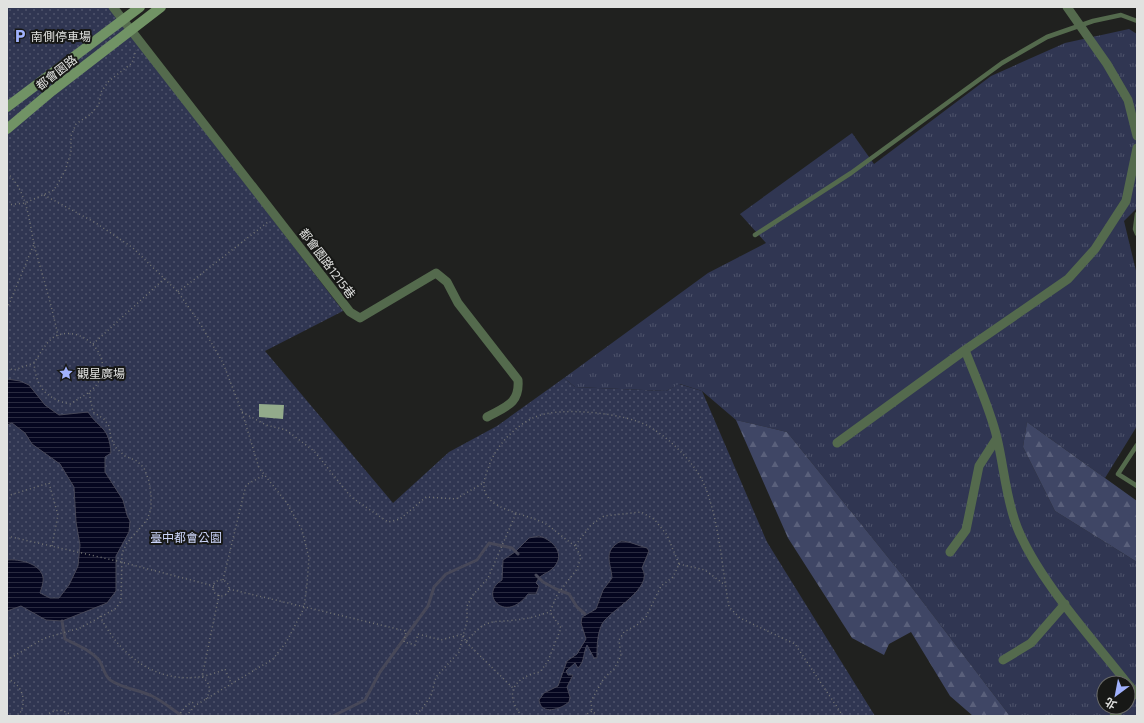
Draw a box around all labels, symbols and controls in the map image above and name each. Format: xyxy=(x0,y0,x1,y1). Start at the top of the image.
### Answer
parking icon: 南側停車場 xyxy=(12,28,28,44)
place label: 南側停車場 xyxy=(31,29,91,43)
street label: 都會園路 xyxy=(33,52,79,92)
street label: 都會園路1215巷 xyxy=(297,225,359,301)
place icon: 觀星廣場 xyxy=(58,365,74,381)
place label: 觀星廣場 xyxy=(77,366,125,380)
park label: 臺中都會公園 xyxy=(150,530,222,544)
north arrow xyxy=(1096,675,1136,715)
text: 北 xyxy=(1102,695,1119,712)

